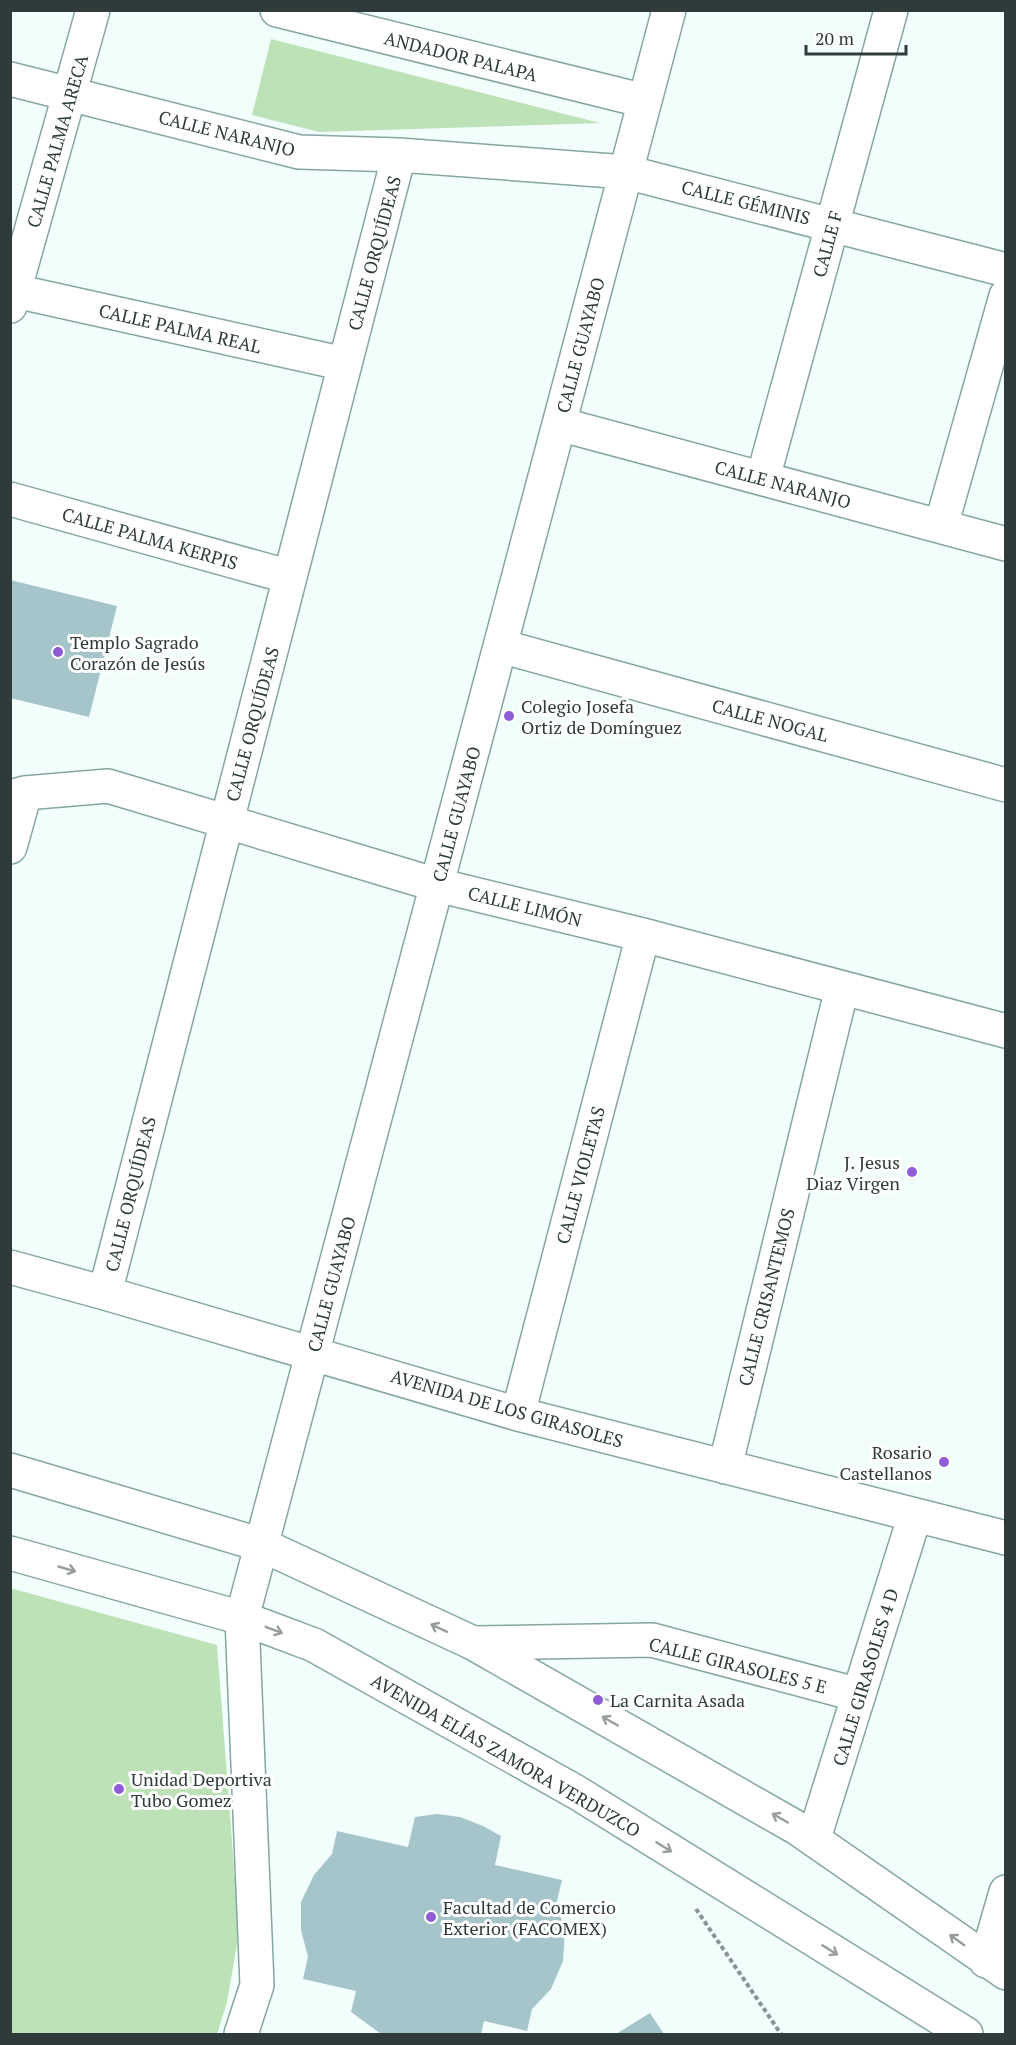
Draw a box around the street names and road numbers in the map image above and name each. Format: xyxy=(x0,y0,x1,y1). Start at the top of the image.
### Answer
street label: ANDADOR PALAPA xyxy=(382,25,541,87)
street label: CALLE PALMA ARECA xyxy=(21,51,93,230)
street label: CALLE NARANJO xyxy=(156,104,298,162)
street label: CALLE ORQUÍDEAS xyxy=(342,173,406,333)
street label: CALLE GÉMINIS xyxy=(679,174,813,230)
street label: CALLE F xyxy=(807,208,847,280)
street label: CALLE GUAYABO xyxy=(550,274,610,416)
street label: CALLE PALMA REAL xyxy=(97,298,264,358)
street label: CALLE NARANJO xyxy=(712,454,854,514)
street label: CALLE PALMA KERPIS xyxy=(59,501,241,575)
street label: CALLE ORQUÍDEAS xyxy=(220,644,284,804)
street label: CALLE NOGAL xyxy=(709,693,831,747)
street label: CALLE GUAYABO xyxy=(426,743,486,885)
street label: CALLE LIMÓN xyxy=(466,880,584,932)
street label: CALLE VIOLETAS xyxy=(550,1104,610,1246)
street label: CALLE ORQUÍDEAS xyxy=(99,1114,161,1274)
street label: CALLE CRISANTEMOS xyxy=(732,1205,800,1389)
street label: CALLE GUAYABO xyxy=(301,1213,361,1355)
street label: AVENIDA DE LOS GIRASOLES xyxy=(388,1363,626,1453)
street label: CALLE GIRASOLES 4 D xyxy=(827,1585,903,1769)
street label: CALLE GIRASOLES 5 E xyxy=(647,1631,829,1699)
street label: AVENIDA ELÍAS ZAMORA VERDUZCO xyxy=(367,1668,645,1842)

